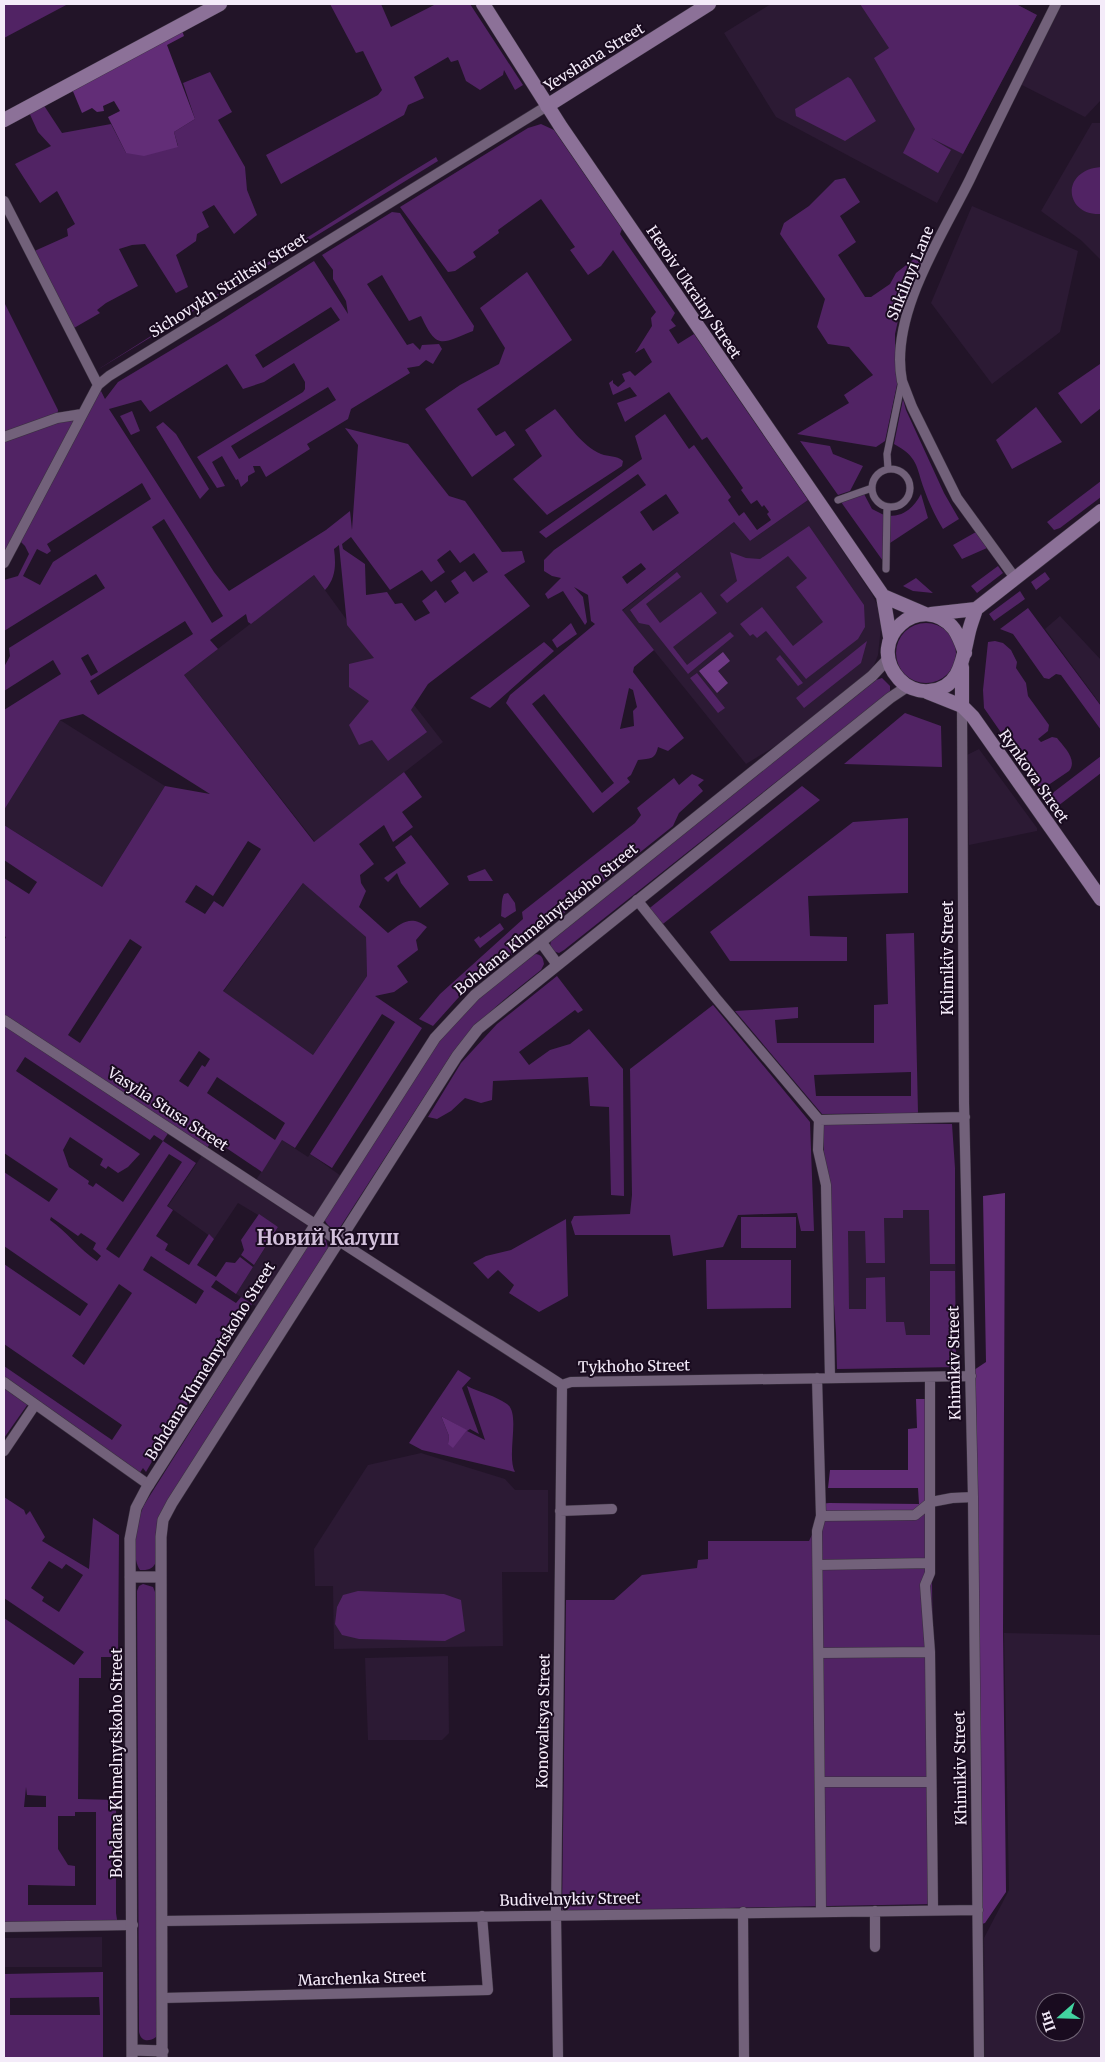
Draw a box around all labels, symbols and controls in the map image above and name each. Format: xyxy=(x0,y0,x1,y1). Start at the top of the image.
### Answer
street label: Yevshana Street xyxy=(540,19,648,96)
street label: Heroiv Ukrainy Street xyxy=(642,222,746,362)
street label: Shkilnyi Lane xyxy=(882,223,938,323)
street label: Sichovykh Striltsiv Street xyxy=(145,228,311,342)
street label: Rynkova Street xyxy=(995,726,1073,826)
street label: Bohdana Khmelnytskoho Street xyxy=(451,839,641,999)
street label: Khimikiv Street xyxy=(938,901,957,1015)
street label: Vasylia Stusa Street xyxy=(103,1062,232,1155)
district label: Новий Калуш xyxy=(256,1225,400,1250)
street label: Bohdana Khmelnytskoho Street xyxy=(141,1258,279,1464)
street label: Khimikiv Street xyxy=(943,1305,964,1420)
street label: Tykhoho Street xyxy=(578,1356,690,1376)
street label: Bohdana Khmelnytskoho Street xyxy=(107,1648,126,1878)
street label: Konovaltsya Street xyxy=(532,1653,554,1789)
street label: Khimikiv Street xyxy=(949,1710,970,1825)
street label: Budivelnykiv Street xyxy=(499,1888,641,1910)
street label: Marchenka Street xyxy=(298,1966,427,1990)
north arrow xyxy=(1035,1992,1085,2042)
text: Пн xyxy=(1036,2008,1060,2034)

